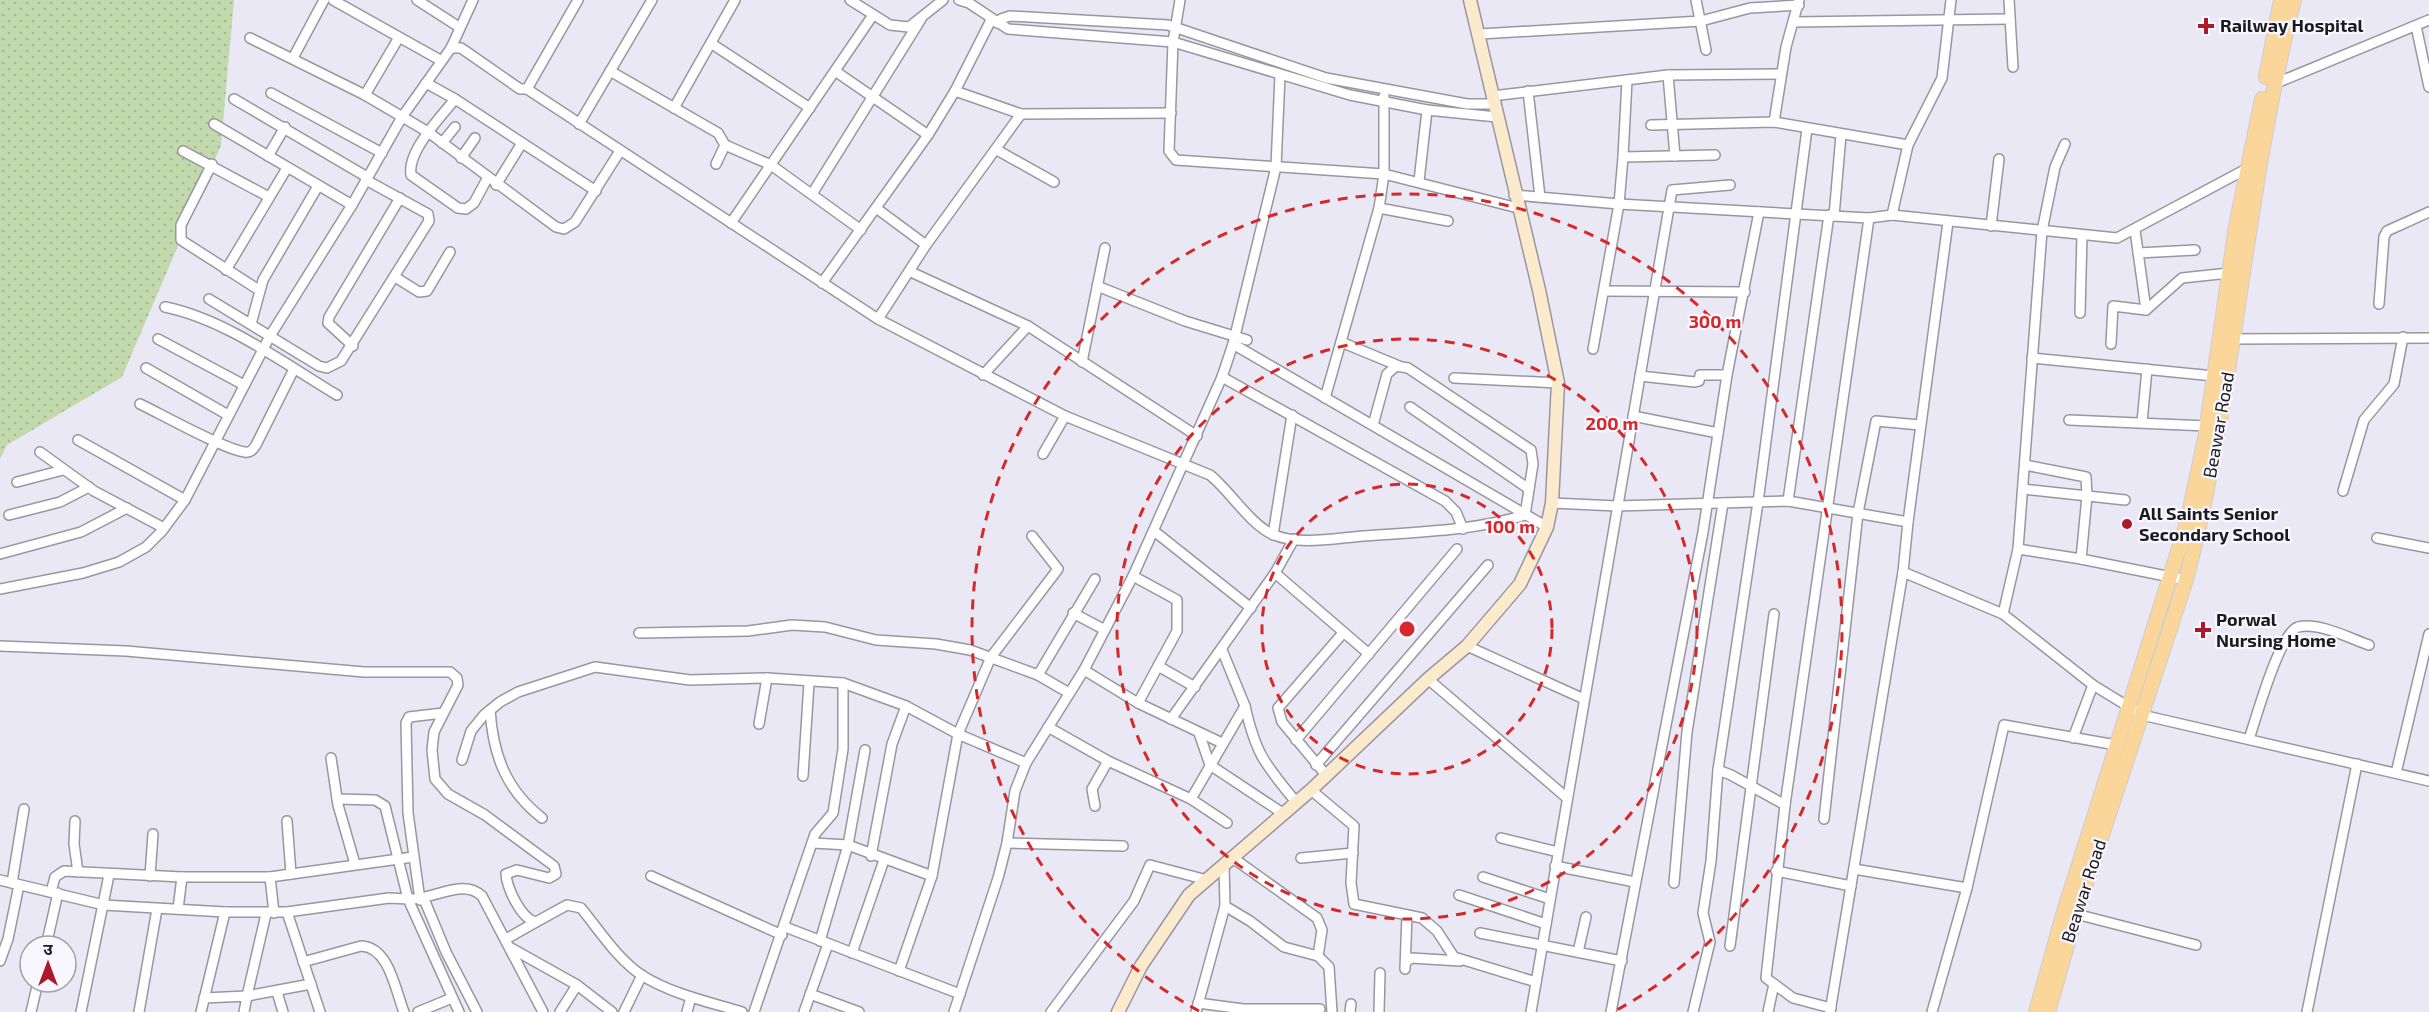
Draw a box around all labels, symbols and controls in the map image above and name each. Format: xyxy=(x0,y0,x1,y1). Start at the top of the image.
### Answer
place label: Railway Hospital xyxy=(2220,14,2364,36)
marker: Railway Hospital xyxy=(2197,17,2215,35)
text: 300 m xyxy=(1689,310,1741,332)
street label: Beawar Road xyxy=(2198,370,2238,480)
text: 200 m xyxy=(1586,412,1638,434)
place label: All Saints Senior Secondary School xyxy=(2139,502,2290,545)
text: 100 m xyxy=(1485,515,1535,537)
marker: All Saints Senior Secondary School xyxy=(2120,517,2134,531)
place label: Porwal Nursing Home xyxy=(2216,608,2336,651)
centre of rings xyxy=(1397,619,1417,639)
marker: Porwal Nursing Home xyxy=(2194,621,2212,639)
street label: Beawar Road xyxy=(2056,836,2110,945)
north arrow xyxy=(18,934,78,994)
text: उ xyxy=(43,939,53,958)

